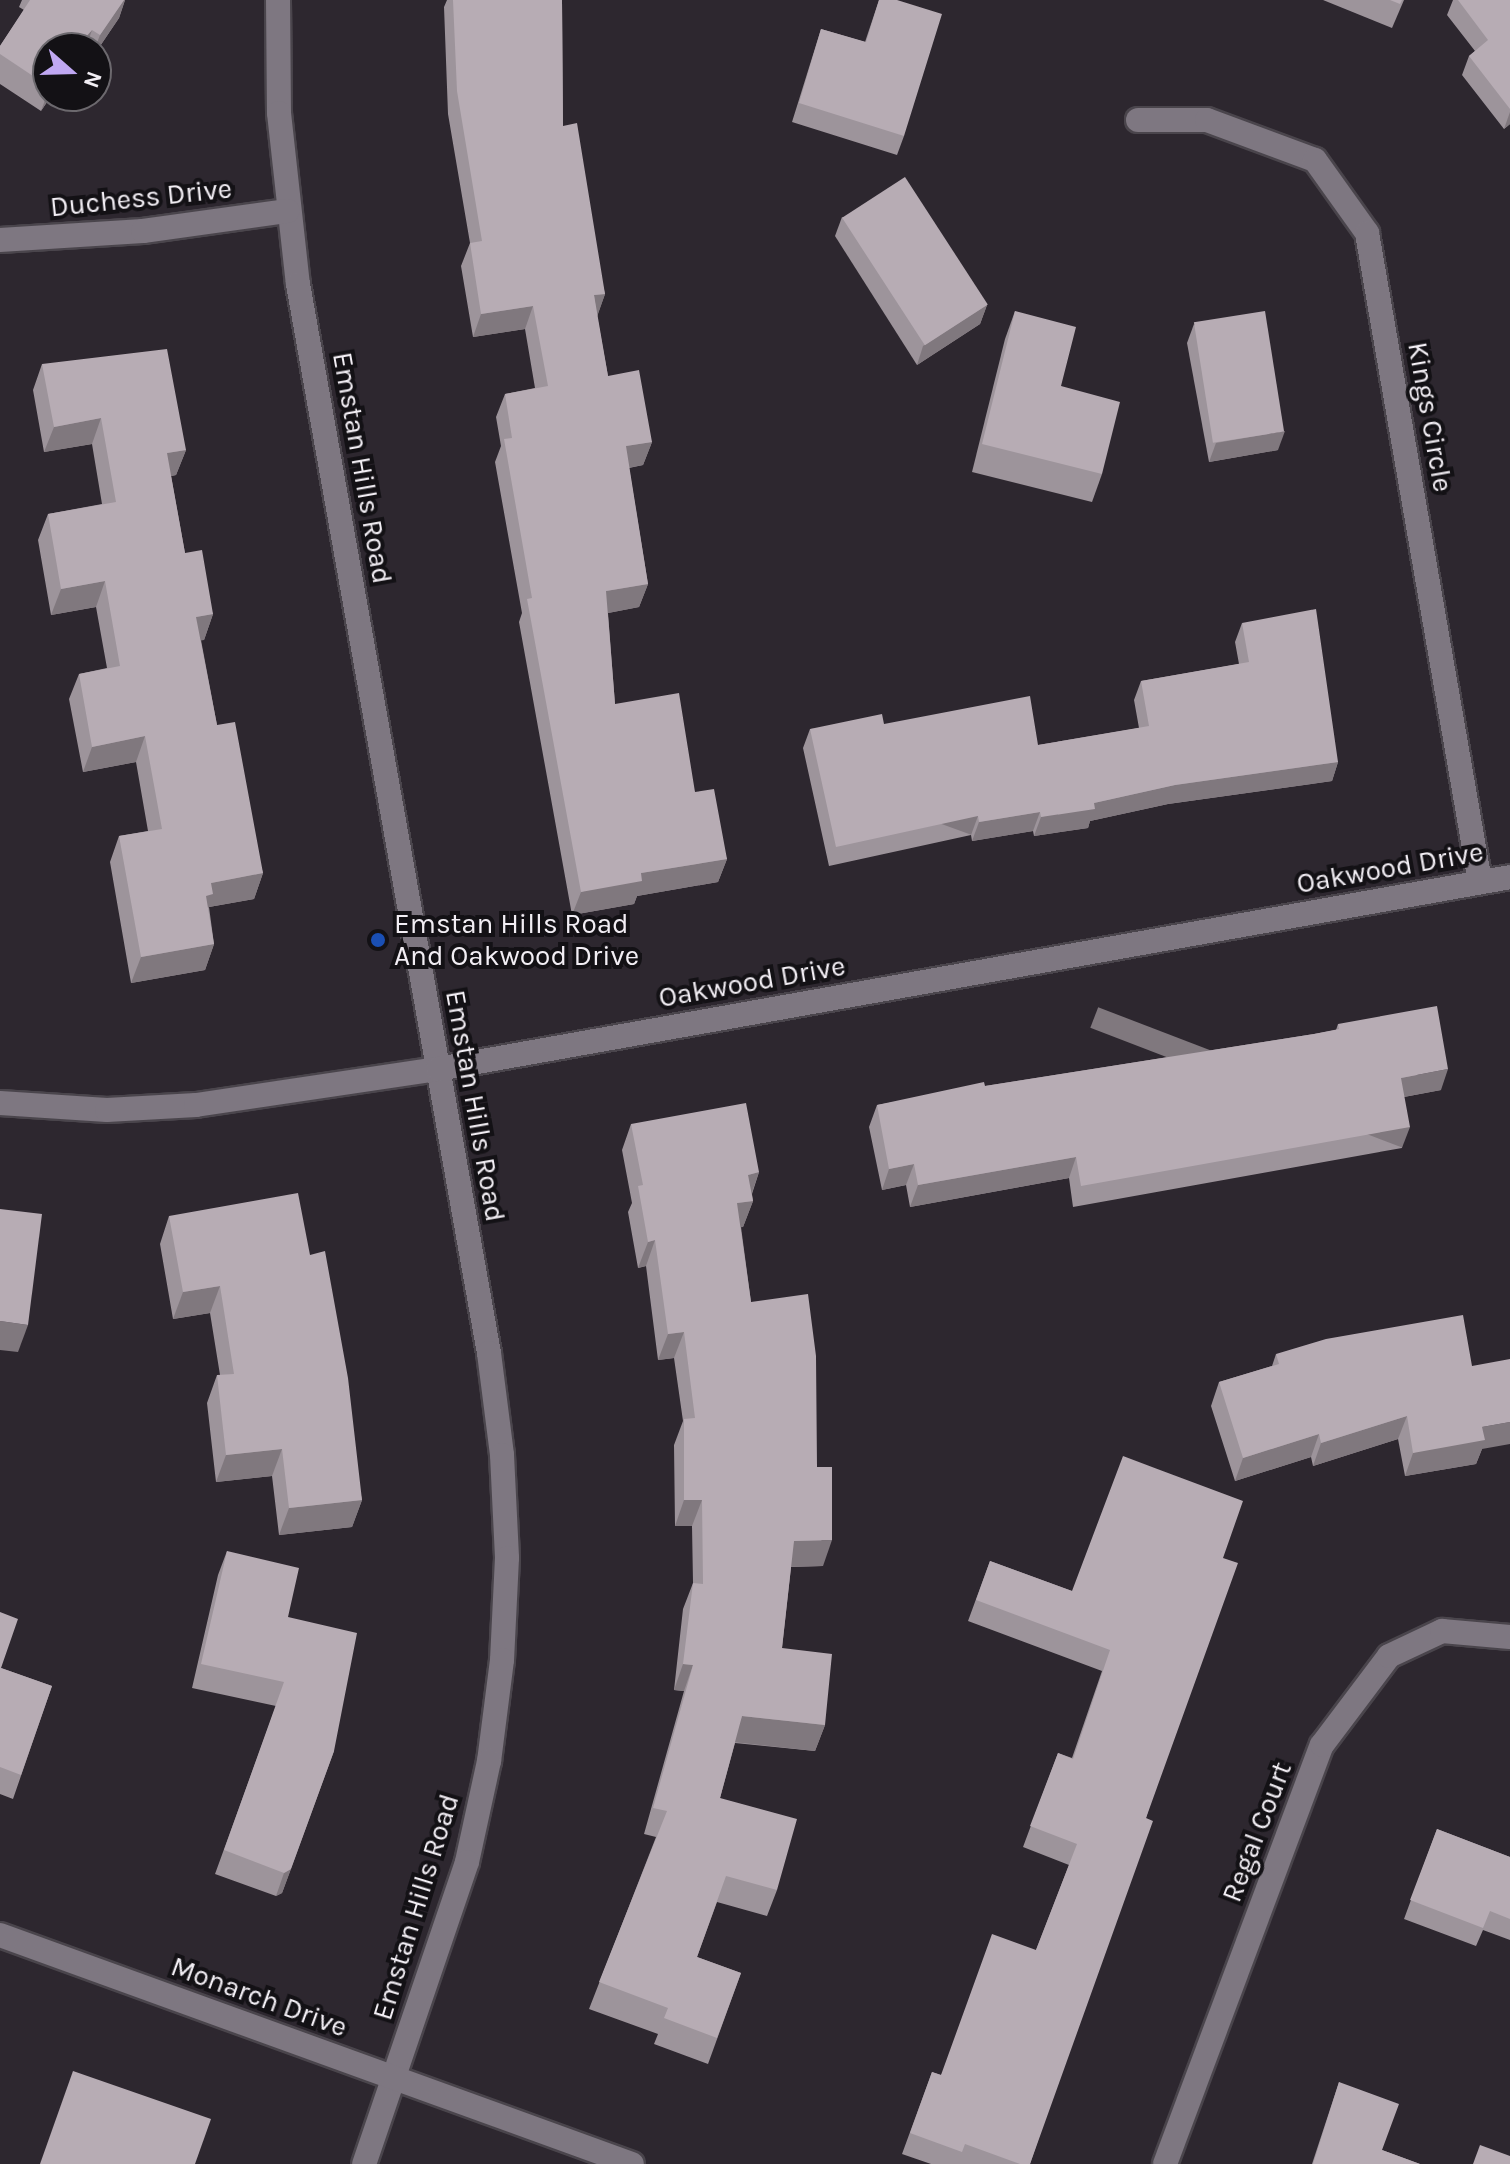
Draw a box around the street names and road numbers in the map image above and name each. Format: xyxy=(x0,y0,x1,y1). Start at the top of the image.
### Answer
street label: Duchess Drive xyxy=(48,172,234,224)
street label: Kings Circle xyxy=(1400,339,1460,495)
street label: Emstan Hills Road xyxy=(325,350,399,586)
street label: Oakwood Drive xyxy=(1294,835,1486,901)
street label: Oakwood Drive xyxy=(656,949,848,1015)
street label: Emstan Hills Road xyxy=(438,988,512,1224)
street label: Regal Court xyxy=(1215,1757,1299,1907)
street label: Emstan Hills Road xyxy=(366,1790,466,2024)
street label: Monarch Drive xyxy=(166,1950,352,2044)

